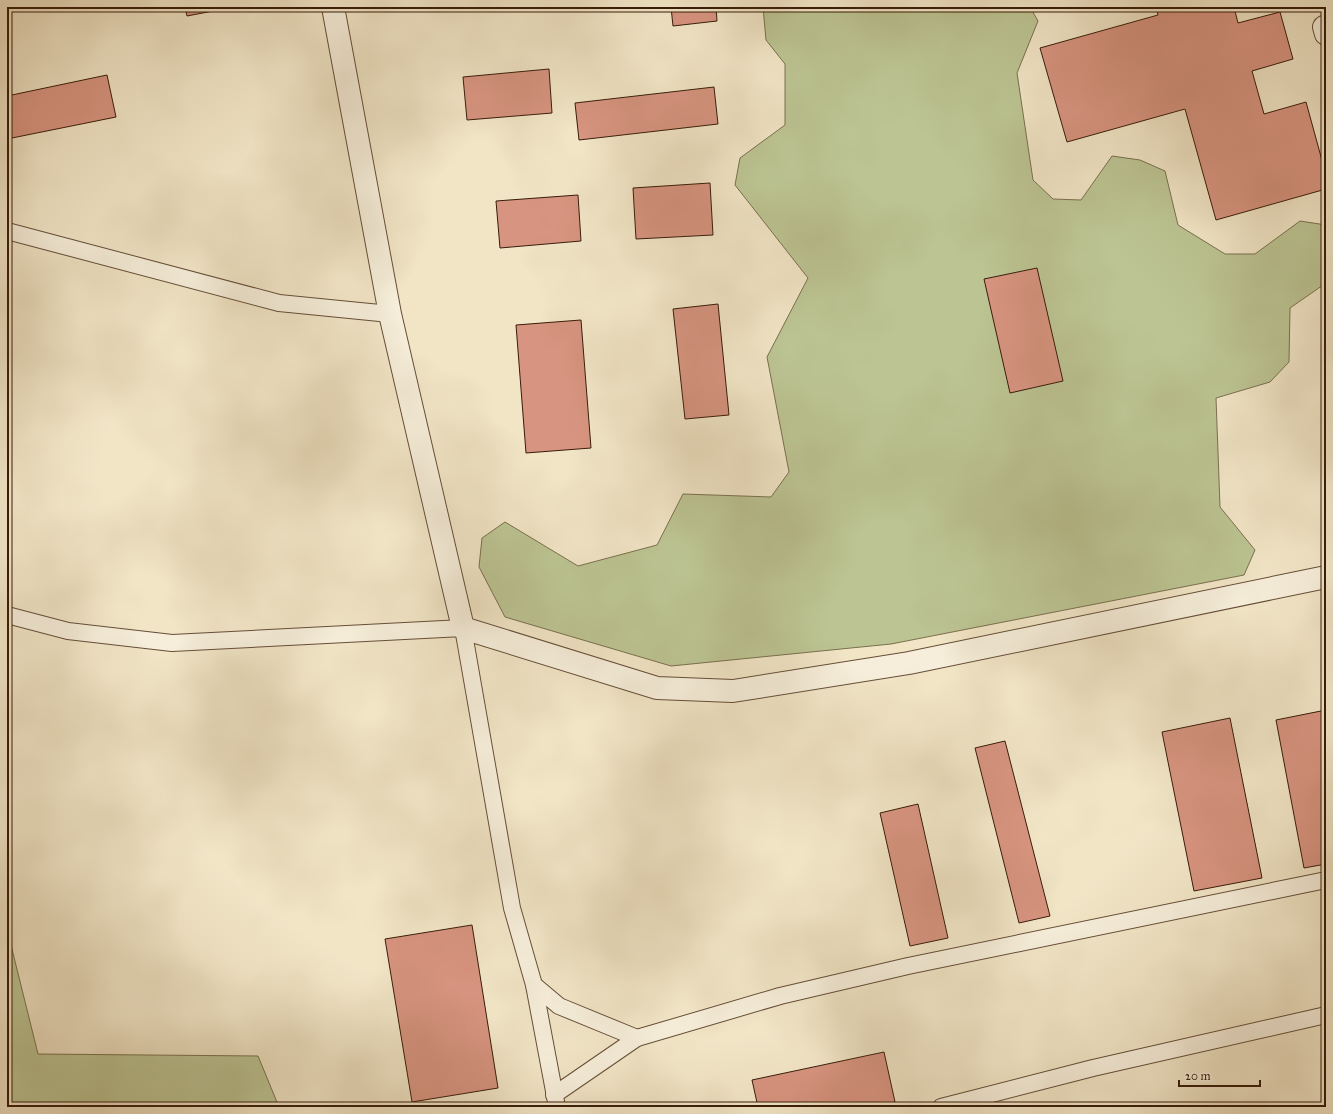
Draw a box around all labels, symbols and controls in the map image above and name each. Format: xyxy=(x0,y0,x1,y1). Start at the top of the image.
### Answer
scale bar xyxy=(1179,1062,1260,1088)
text: 20 m xyxy=(1185,1069,1211,1083)

